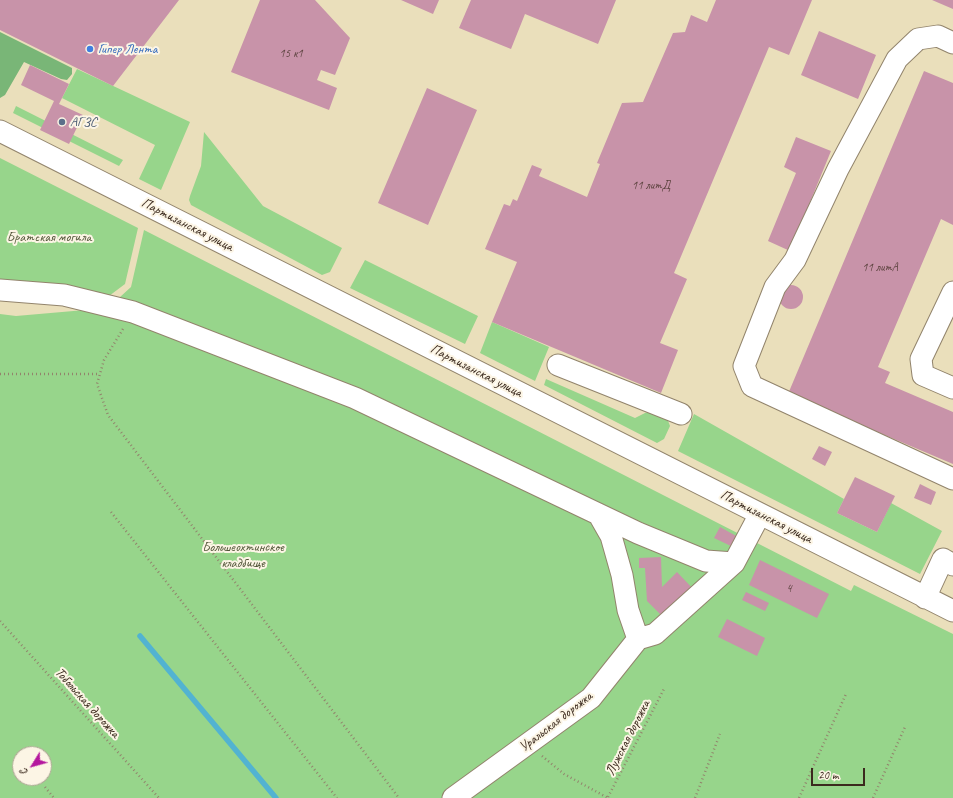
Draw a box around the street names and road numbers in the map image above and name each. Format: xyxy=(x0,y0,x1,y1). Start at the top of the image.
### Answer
street label: Партизанская улица xyxy=(138,195,236,255)
street label: Партизанская улица xyxy=(427,341,525,401)
street label: Партизанская улица xyxy=(717,487,815,547)
street label: Тобольская дорожка xyxy=(51,664,123,742)
street label: Уральская дорожка xyxy=(516,688,596,756)
street label: Лужская дорожка xyxy=(602,698,654,778)

